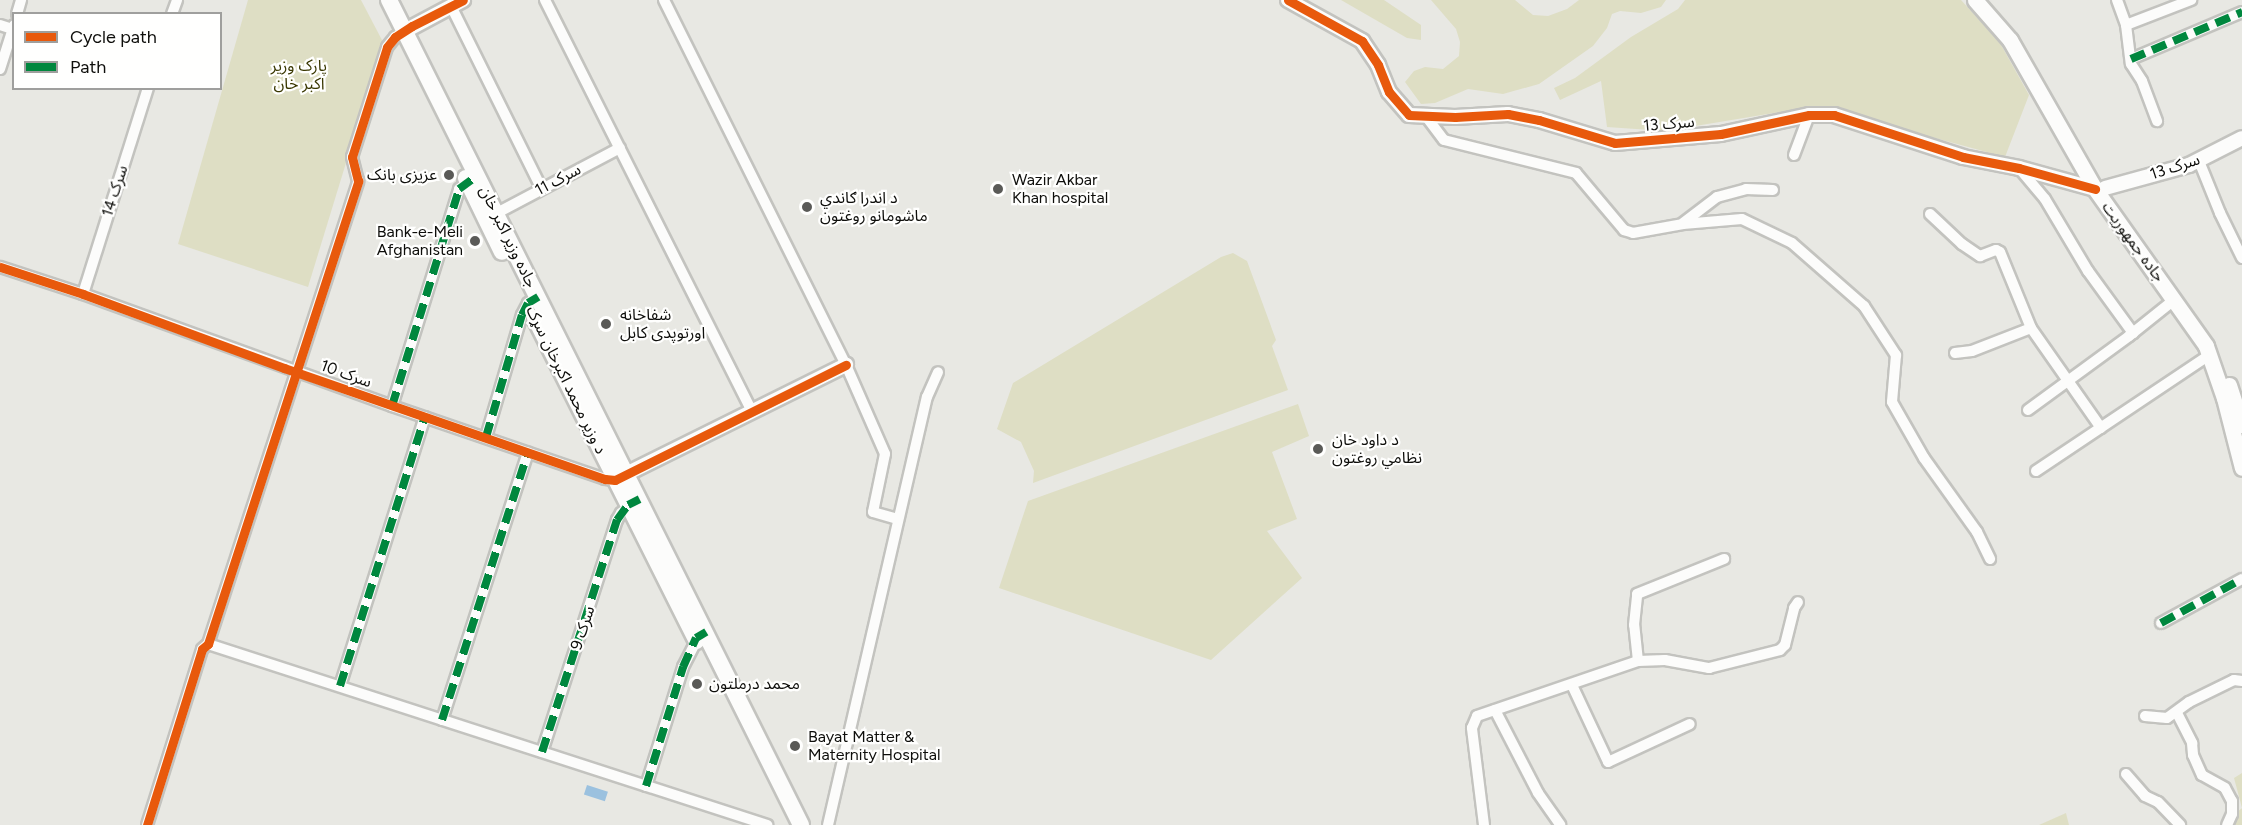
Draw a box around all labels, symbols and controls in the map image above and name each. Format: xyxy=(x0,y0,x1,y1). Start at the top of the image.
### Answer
legend xyxy=(12,12,222,90)
text: Cycle path xyxy=(70,26,157,48)
text: Path xyxy=(70,56,106,78)
park label: پارک وزیر اکبر خان xyxy=(271,56,327,94)
street label: سرک 13 xyxy=(1642,112,1696,136)
street label: سرک 13 xyxy=(2148,150,2202,184)
street label: سرک 11 xyxy=(532,160,584,200)
street label: سرک 14 xyxy=(98,163,132,219)
place label: عزیزی بانک xyxy=(367,165,437,185)
marker: عزیزی بانک xyxy=(442,168,456,182)
place label: Wazir Akbar Khan hospital xyxy=(1012,170,1108,208)
marker: Wazir Akbar Khan hospital xyxy=(989,180,1007,198)
street label: جاده وزیر اکبر خان xyxy=(475,183,541,291)
place label: د اندرا ګاندي ماشومانو روغتون xyxy=(820,188,928,226)
marker: د اندرا ګاندي ماشومانو روغتون xyxy=(798,198,816,216)
street label: جاده جمهوریت xyxy=(2098,198,2168,286)
place label: Bank-e-Meli Afghanistan xyxy=(377,222,463,260)
marker: Bank-e-Meli Afghanistan xyxy=(468,234,482,248)
street label: د وزیر محمد اکبرخان سړک xyxy=(522,303,610,457)
place label: شفاخانه اورتوپدی کابل xyxy=(620,305,705,343)
marker: شفاخانه اورتوپدی کابل xyxy=(597,315,615,333)
street label: سرک 10 xyxy=(318,356,374,392)
place label: د داود خان نظامي روغتون xyxy=(1332,430,1422,468)
marker: د داود خان نظامي روغتون xyxy=(1309,440,1327,458)
street label: سرک 9 xyxy=(567,604,599,652)
place label: محمد درملتون xyxy=(709,674,800,694)
marker: محمد درملتون xyxy=(690,677,704,691)
place label: Bayat Matter & Maternity Hospital xyxy=(808,727,941,765)
marker: Bayat Matter & Maternity Hospital xyxy=(786,737,804,755)

